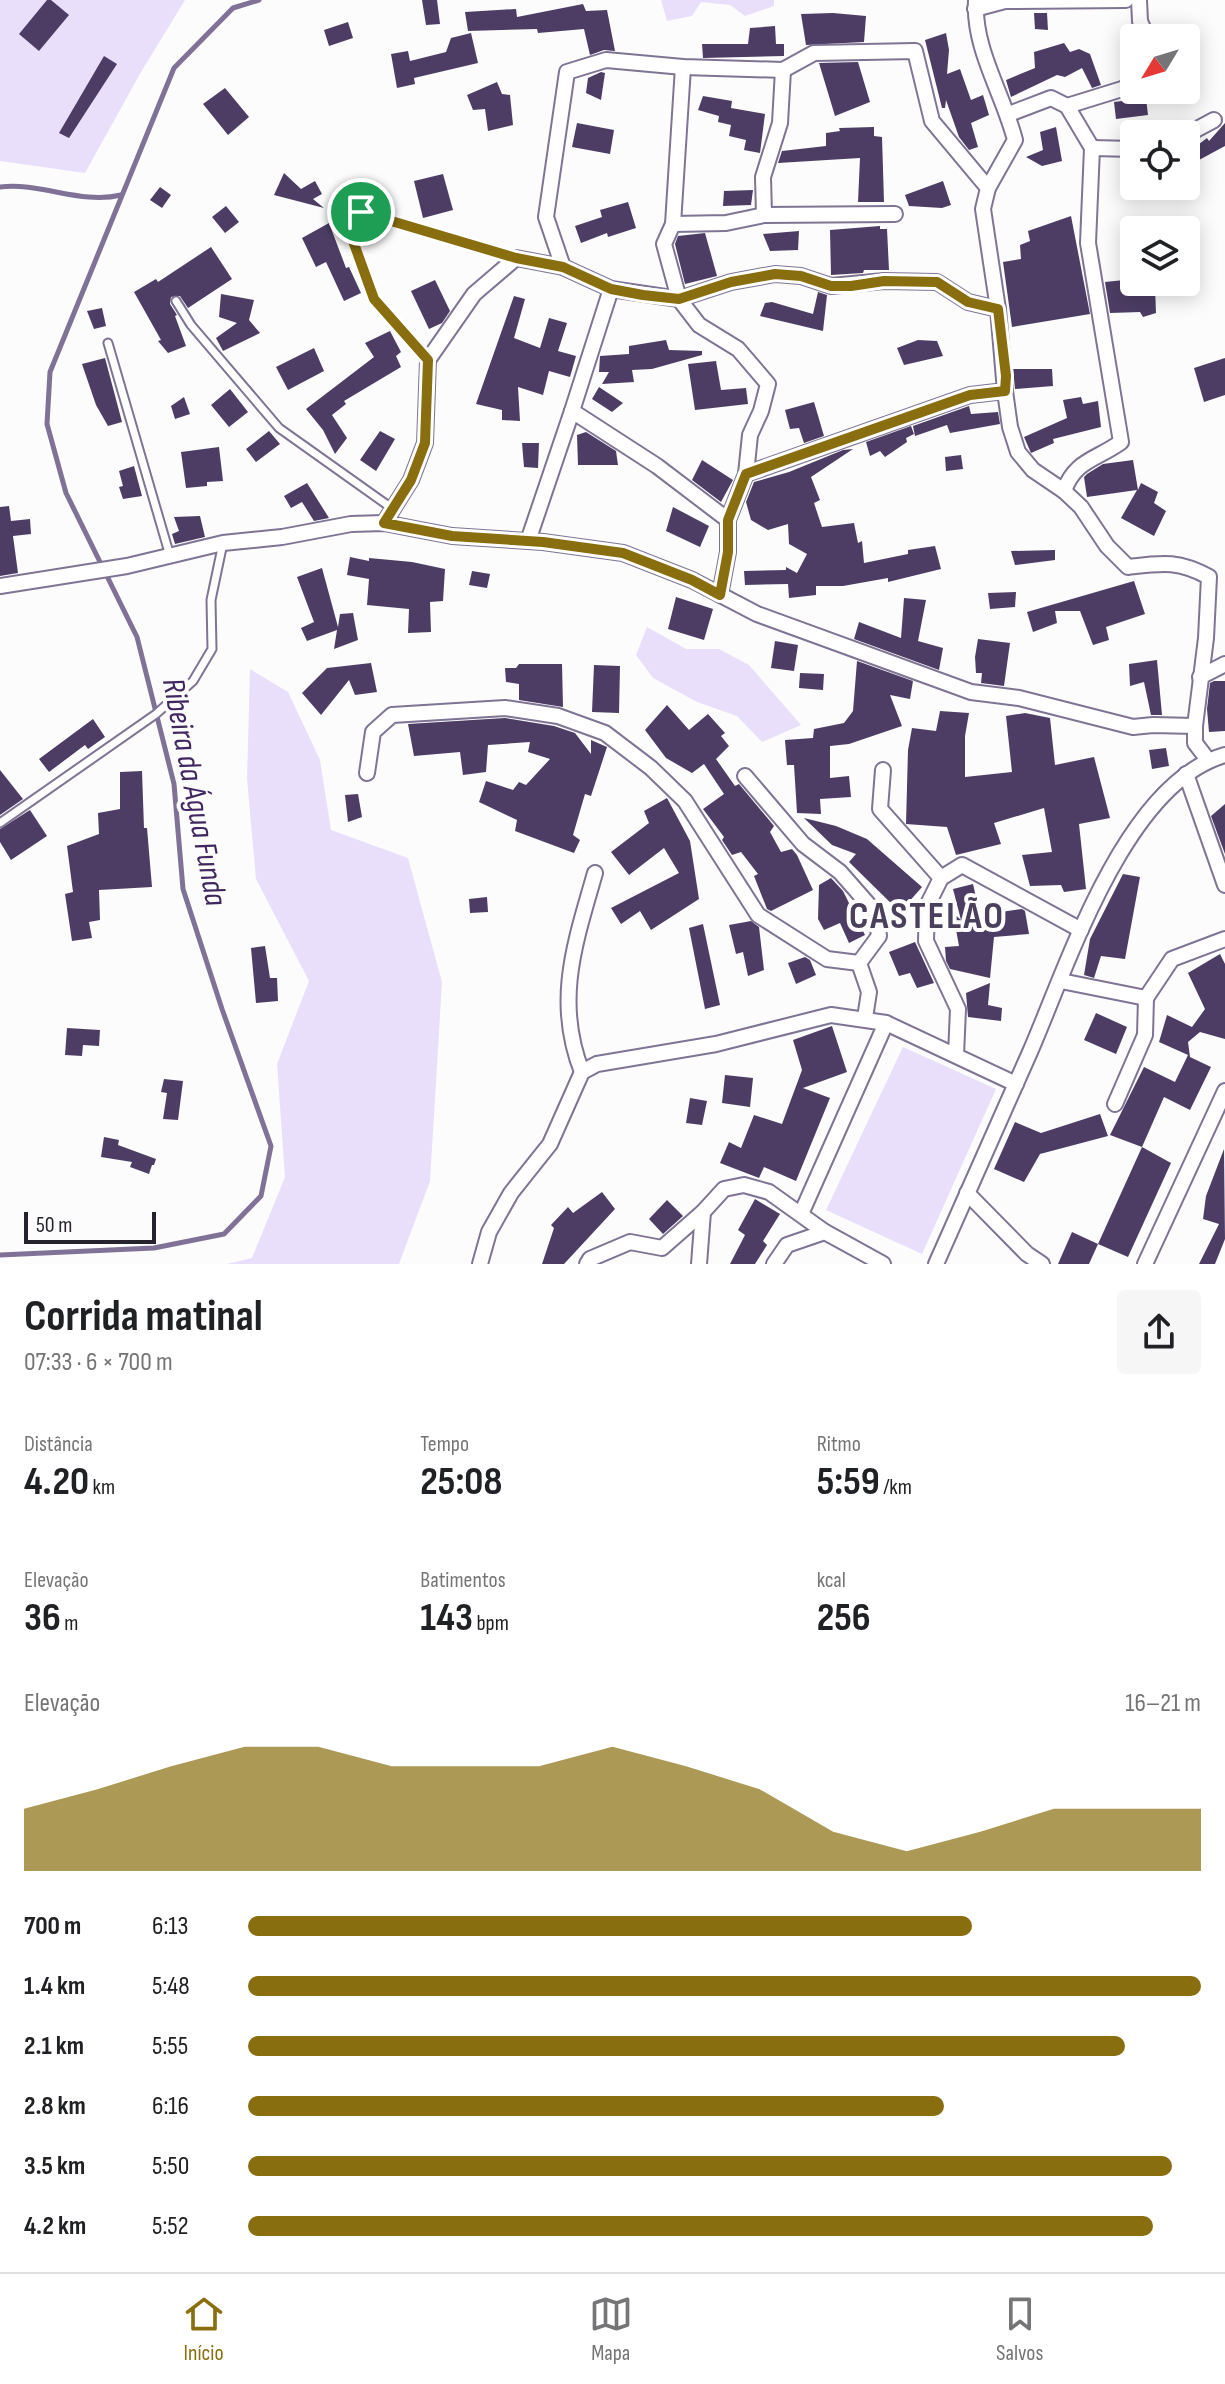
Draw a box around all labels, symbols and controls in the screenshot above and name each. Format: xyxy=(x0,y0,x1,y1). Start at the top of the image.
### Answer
north arrow xyxy=(1120,24,1200,104)
map controls xyxy=(1120,24,1200,296)
button: locate xyxy=(1120,120,1200,200)
pin xyxy=(327,178,395,246)
icon: arrive xyxy=(339,190,383,234)
button: layers xyxy=(1120,216,1200,296)
water label: Ribeira da Água Funda xyxy=(153,675,235,909)
district label: CASTELÃO xyxy=(849,894,1005,939)
scale bar xyxy=(24,1208,156,1244)
text: 50 m xyxy=(36,1212,72,1239)
text: Corrida matinal xyxy=(24,1290,263,1343)
button: share xyxy=(1117,1290,1201,1374)
text: 07:33 · 6 × 700 m xyxy=(24,1347,173,1378)
text: Distância xyxy=(24,1431,93,1458)
text: Tempo xyxy=(420,1431,469,1458)
text: Ritmo xyxy=(817,1431,861,1458)
text: 4.20 xyxy=(24,1458,89,1506)
text: 25:08 xyxy=(420,1458,502,1506)
text: 5:59 xyxy=(817,1458,880,1506)
text: km xyxy=(89,1474,115,1501)
text: /km xyxy=(880,1474,912,1501)
text: Elevação xyxy=(24,1567,89,1594)
text: Batimentos xyxy=(420,1567,506,1594)
text: kcal xyxy=(817,1567,846,1594)
text: 36 xyxy=(24,1594,61,1642)
text: 143 xyxy=(420,1594,473,1642)
text: 256 xyxy=(817,1594,871,1642)
text: m xyxy=(61,1610,78,1637)
text: bpm xyxy=(473,1610,509,1637)
text: Elevação xyxy=(24,1688,100,1719)
text: 16–21 m xyxy=(1125,1688,1201,1719)
text: 700 m xyxy=(24,1911,81,1942)
text: 6:13 xyxy=(152,1911,188,1942)
text: 1.4 km xyxy=(24,1971,85,2002)
text: 5:48 xyxy=(152,1971,190,2002)
text: 2.1 km xyxy=(24,2031,84,2062)
text: 5:55 xyxy=(152,2031,188,2062)
text: 2.8 km xyxy=(24,2091,86,2122)
text: 6:16 xyxy=(152,2091,189,2122)
text: 3.5 km xyxy=(24,2151,85,2182)
text: 5:50 xyxy=(152,2151,189,2182)
text: 4.2 km xyxy=(24,2211,86,2242)
text: 5:52 xyxy=(152,2211,188,2242)
tab: Início xyxy=(182,2292,226,2367)
tab: Mapa xyxy=(589,2292,633,2367)
tab: Salvos xyxy=(996,2292,1043,2367)

